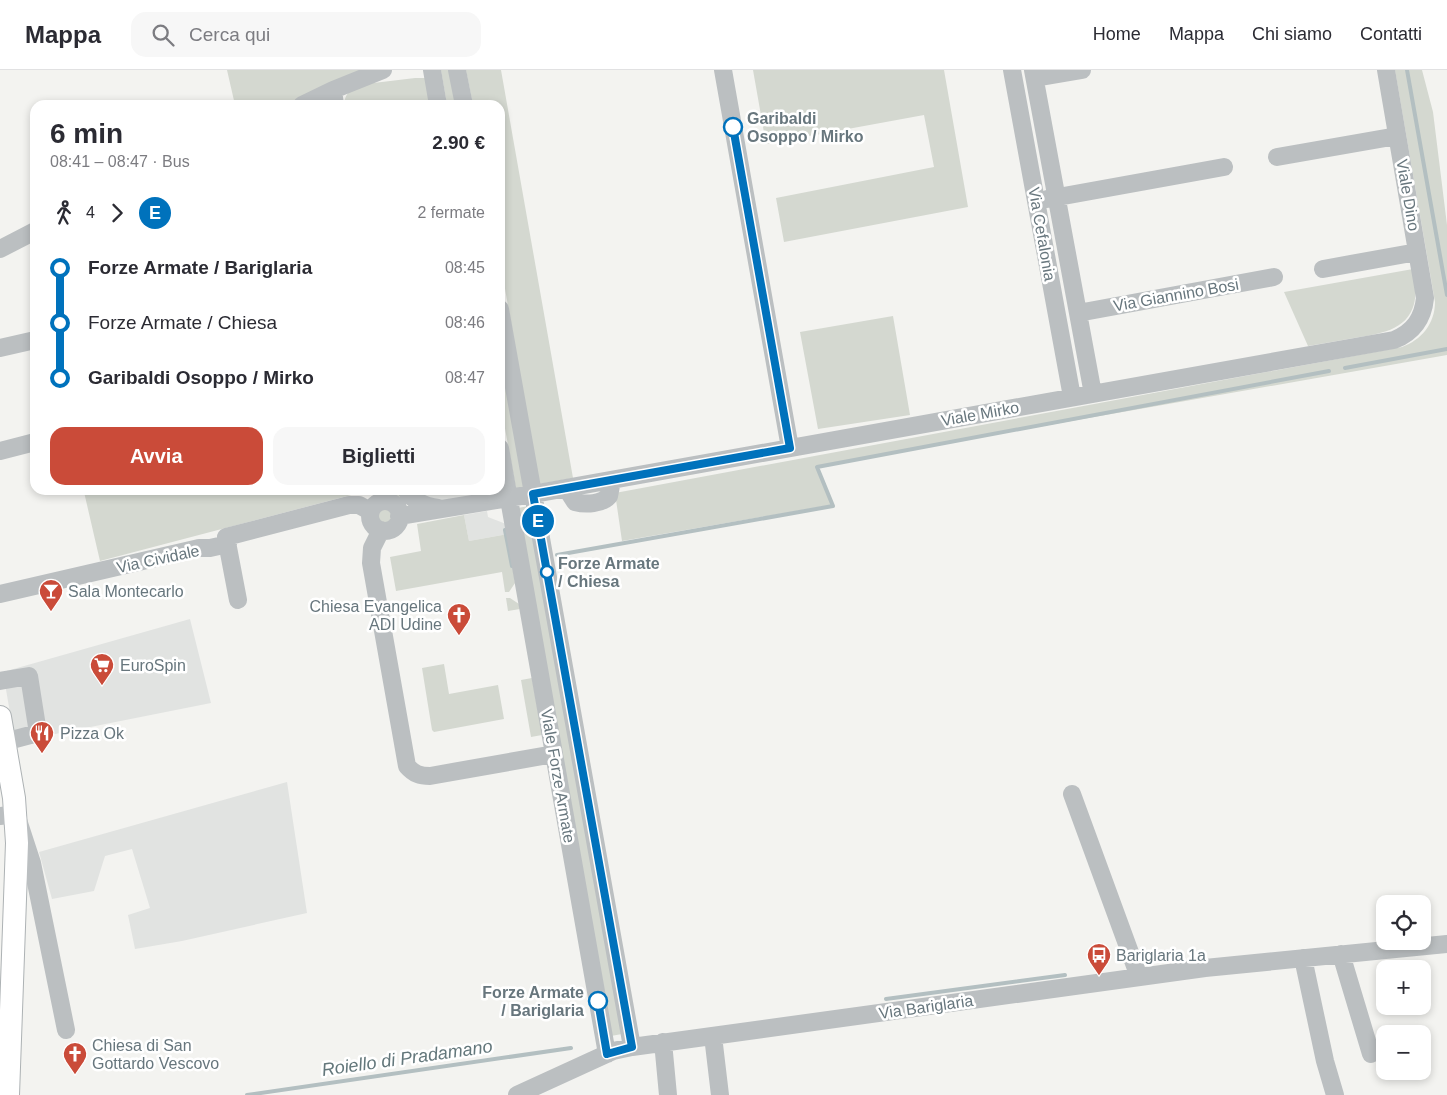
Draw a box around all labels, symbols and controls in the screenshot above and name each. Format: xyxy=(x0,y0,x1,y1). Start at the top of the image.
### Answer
search box xyxy=(131,12,481,57)
text: Mappa xyxy=(25,21,101,48)
icon: search xyxy=(149,21,177,49)
text: Cerca qui xyxy=(189,24,270,45)
text: Home xyxy=(1093,24,1141,44)
text: Mappa xyxy=(1169,24,1224,44)
text: Chi siamo xyxy=(1252,24,1332,44)
text: Contatti xyxy=(1360,24,1422,44)
place label: Garibaldi Osoppo / Mirko xyxy=(747,110,864,145)
marker: Garibaldi Osoppo / Mirko xyxy=(723,117,743,137)
text: 6 min xyxy=(50,118,123,149)
text: 2.90 € xyxy=(432,132,485,153)
text: 08:41 – 08:47 · Bus xyxy=(50,153,190,170)
street label: Viale Dino xyxy=(1393,158,1423,232)
street label: Via Cefalonia xyxy=(1025,186,1059,282)
icon: walk xyxy=(50,199,78,227)
icon: forward xyxy=(103,199,131,227)
text: E xyxy=(149,203,161,223)
text: 4 xyxy=(86,204,95,221)
text: 2 fermate xyxy=(417,204,485,221)
text: Forze Armate / Bariglaria xyxy=(88,257,312,278)
text: 08:45 xyxy=(445,259,485,276)
street label: Via Giannino Bosi xyxy=(1112,276,1240,314)
text: Forze Armate / Chiesa xyxy=(88,312,277,333)
text: 08:46 xyxy=(445,314,485,331)
text: Garibaldi Osoppo / Mirko xyxy=(88,367,314,388)
text: 08:47 xyxy=(445,369,485,386)
street label: Viale Mirko xyxy=(940,399,1020,429)
button: Avvia xyxy=(50,427,263,485)
button: Biglietti xyxy=(273,427,485,485)
line badge: E xyxy=(522,505,554,537)
text: E xyxy=(532,511,544,531)
street label: Via Cividale xyxy=(115,542,201,576)
place label: Forze Armate / Chiesa xyxy=(558,555,660,590)
marker: Forze Armate / Chiesa xyxy=(540,565,554,579)
bar icon: Sala Montecarlo xyxy=(38,578,64,612)
place label: Sala Montecarlo xyxy=(68,583,184,600)
place label: Chiesa Evangelica ADI Udine xyxy=(309,598,442,633)
church icon: Chiesa Evangelica ADI Udine xyxy=(446,602,472,636)
supermarket icon: EuroSpin xyxy=(89,652,115,686)
place label: EuroSpin xyxy=(120,657,186,674)
street label: Viale Forze Armate xyxy=(538,708,578,844)
restaurant icon: Pizza Ok xyxy=(29,720,55,754)
place label: Pizza Ok xyxy=(60,725,125,742)
map controls xyxy=(1376,895,1431,1080)
button: locate xyxy=(1376,895,1431,950)
bus stop icon: Bariglaria 1a xyxy=(1086,942,1112,976)
place label: Bariglaria 1a xyxy=(1116,947,1206,964)
button: + xyxy=(1376,960,1431,1015)
place label: Forze Armate / Bariglaria xyxy=(482,984,584,1019)
marker: Forze Armate / Bariglaria xyxy=(588,991,608,1011)
street label: Via Bariglaria xyxy=(878,992,974,1022)
button: − xyxy=(1376,1025,1431,1080)
water label: Roiello di Pradamano xyxy=(320,1036,494,1080)
place label: Chiesa di San Gottardo Vescovo xyxy=(92,1037,219,1072)
church icon: Chiesa di San Gottardo Vescovo xyxy=(62,1041,88,1075)

